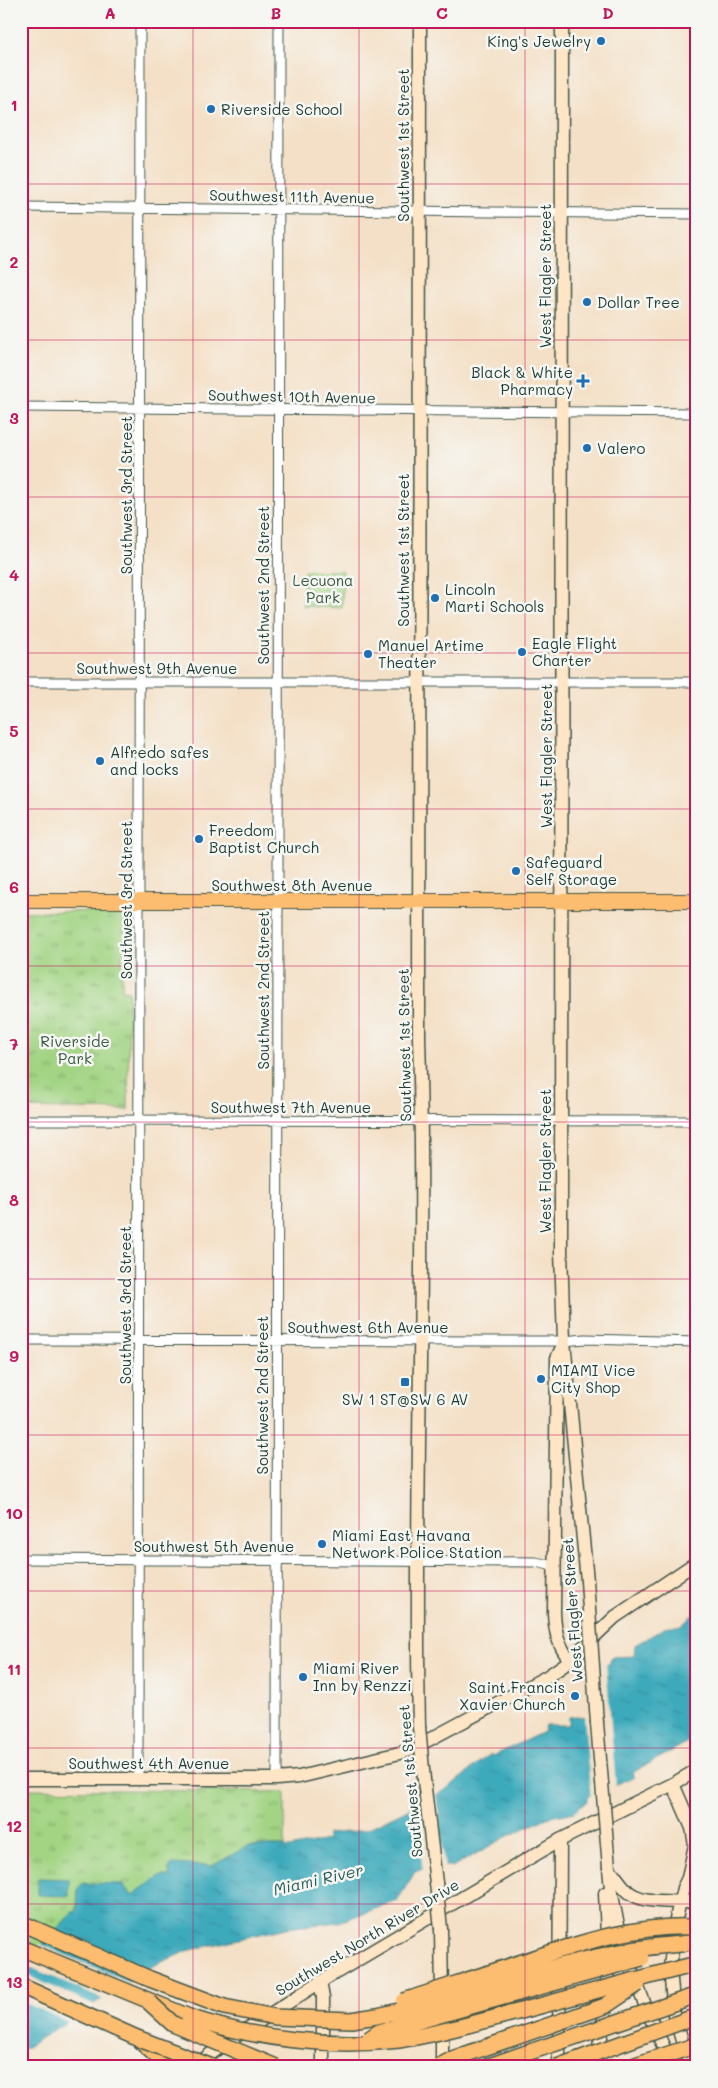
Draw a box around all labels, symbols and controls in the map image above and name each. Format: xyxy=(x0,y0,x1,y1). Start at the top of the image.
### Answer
text: A xyxy=(104,2,116,23)
text: B xyxy=(271,2,281,23)
text: C xyxy=(436,2,448,23)
text: D xyxy=(602,2,614,23)
place label: King's Jewelry xyxy=(487,31,591,51)
marker: King's Jewelry xyxy=(595,35,607,47)
street label: Southwest 1st Street xyxy=(393,68,413,222)
text: 1 xyxy=(10,94,18,115)
place label: Riverside School xyxy=(221,99,343,119)
marker: Riverside School xyxy=(205,103,217,115)
street label: Southwest 11th Avenue xyxy=(209,185,375,207)
street label: West Flagler Street xyxy=(535,204,555,348)
text: 2 xyxy=(10,251,19,272)
place label: Dollar Tree xyxy=(597,292,680,312)
marker: Dollar Tree xyxy=(581,296,593,308)
place label: Black & White Pharmacy xyxy=(471,362,573,399)
marker: Black & White Pharmacy xyxy=(577,375,589,387)
street label: Southwest 10th Avenue xyxy=(208,385,376,407)
text: 3 xyxy=(9,407,19,428)
street label: Southwest 3rd Street xyxy=(116,416,136,574)
place label: Valero xyxy=(597,438,646,458)
marker: Valero xyxy=(581,442,593,454)
street label: Southwest 1st Street xyxy=(393,473,413,627)
street label: Southwest 2nd Street xyxy=(253,506,273,664)
text: 4 xyxy=(9,564,19,585)
park label: Lecuona Park xyxy=(293,570,353,607)
place label: Lincoln Marti Schools xyxy=(445,579,544,616)
marker: Lincoln Marti Schools xyxy=(429,592,441,604)
place label: Eagle Flight Charter xyxy=(532,633,617,670)
place label: Manuel Artime Theater xyxy=(378,635,484,672)
marker: Eagle Flight Charter xyxy=(516,646,528,658)
marker: Manuel Artime Theater xyxy=(362,648,374,660)
street label: Southwest 9th Avenue xyxy=(77,658,237,678)
street label: West Flagler Street xyxy=(536,684,556,828)
text: 5 xyxy=(9,720,19,741)
place label: Alfredo safes and locks xyxy=(110,742,209,779)
marker: Alfredo safes and locks xyxy=(94,755,106,767)
place label: Freedom Baptist Church xyxy=(209,820,319,857)
street label: Southwest 3rd Street xyxy=(116,821,136,979)
marker: Freedom Baptist Church xyxy=(193,833,205,845)
place label: Safeguard Self Storage xyxy=(526,852,617,889)
marker: Safeguard Self Storage xyxy=(510,865,522,877)
street label: Southwest 8th Avenue xyxy=(211,875,373,895)
text: 6 xyxy=(9,876,19,897)
street label: Southwest 2nd Street xyxy=(253,911,273,1069)
street label: Southwest 1st Street xyxy=(393,968,415,1122)
park label: Riverside Park xyxy=(40,1031,110,1068)
text: 7 xyxy=(10,1033,19,1054)
street label: West Flagler Street xyxy=(535,1089,555,1233)
street label: Southwest 7th Avenue xyxy=(211,1097,371,1117)
text: 8 xyxy=(9,1189,19,1210)
street label: Southwest 3rd Street xyxy=(115,1226,135,1384)
street label: Southwest 2nd Street xyxy=(252,1316,272,1474)
street label: Southwest 6th Avenue xyxy=(287,1317,449,1337)
text: 9 xyxy=(9,1345,19,1366)
place label: MIAMI Vice City Shop xyxy=(551,1360,636,1397)
marker: MIAMI Vice City Shop xyxy=(535,1373,547,1385)
marker: SW 1 ST@SW 6 AV xyxy=(399,1376,411,1388)
place label: SW 1 ST@SW 6 AV xyxy=(342,1389,468,1409)
text: 10 xyxy=(5,1502,23,1523)
place label: Miami East Havana Network Police Station xyxy=(332,1525,502,1562)
street label: Southwest 5th Avenue xyxy=(134,1536,294,1556)
street label: West Flagler Street xyxy=(557,1537,587,1683)
marker: Miami East Havana Network Police Station xyxy=(316,1538,328,1550)
text: 11 xyxy=(7,1658,21,1679)
place label: Miami River Inn by Renzzi xyxy=(313,1658,412,1695)
marker: Miami River Inn by Renzzi xyxy=(297,1671,309,1683)
place label: Saint Francis Xavier Church xyxy=(459,1677,565,1714)
marker: Saint Francis Xavier Church xyxy=(569,1690,581,1702)
street label: Southwest 1st Street xyxy=(393,1704,427,1858)
street label: Southwest 4th Avenue xyxy=(69,1753,229,1773)
text: 12 xyxy=(6,1815,22,1836)
water label: Miami River xyxy=(271,1858,365,1900)
street label: Southwest North River Drive xyxy=(271,1874,463,2000)
text: 13 xyxy=(6,1971,23,1992)

